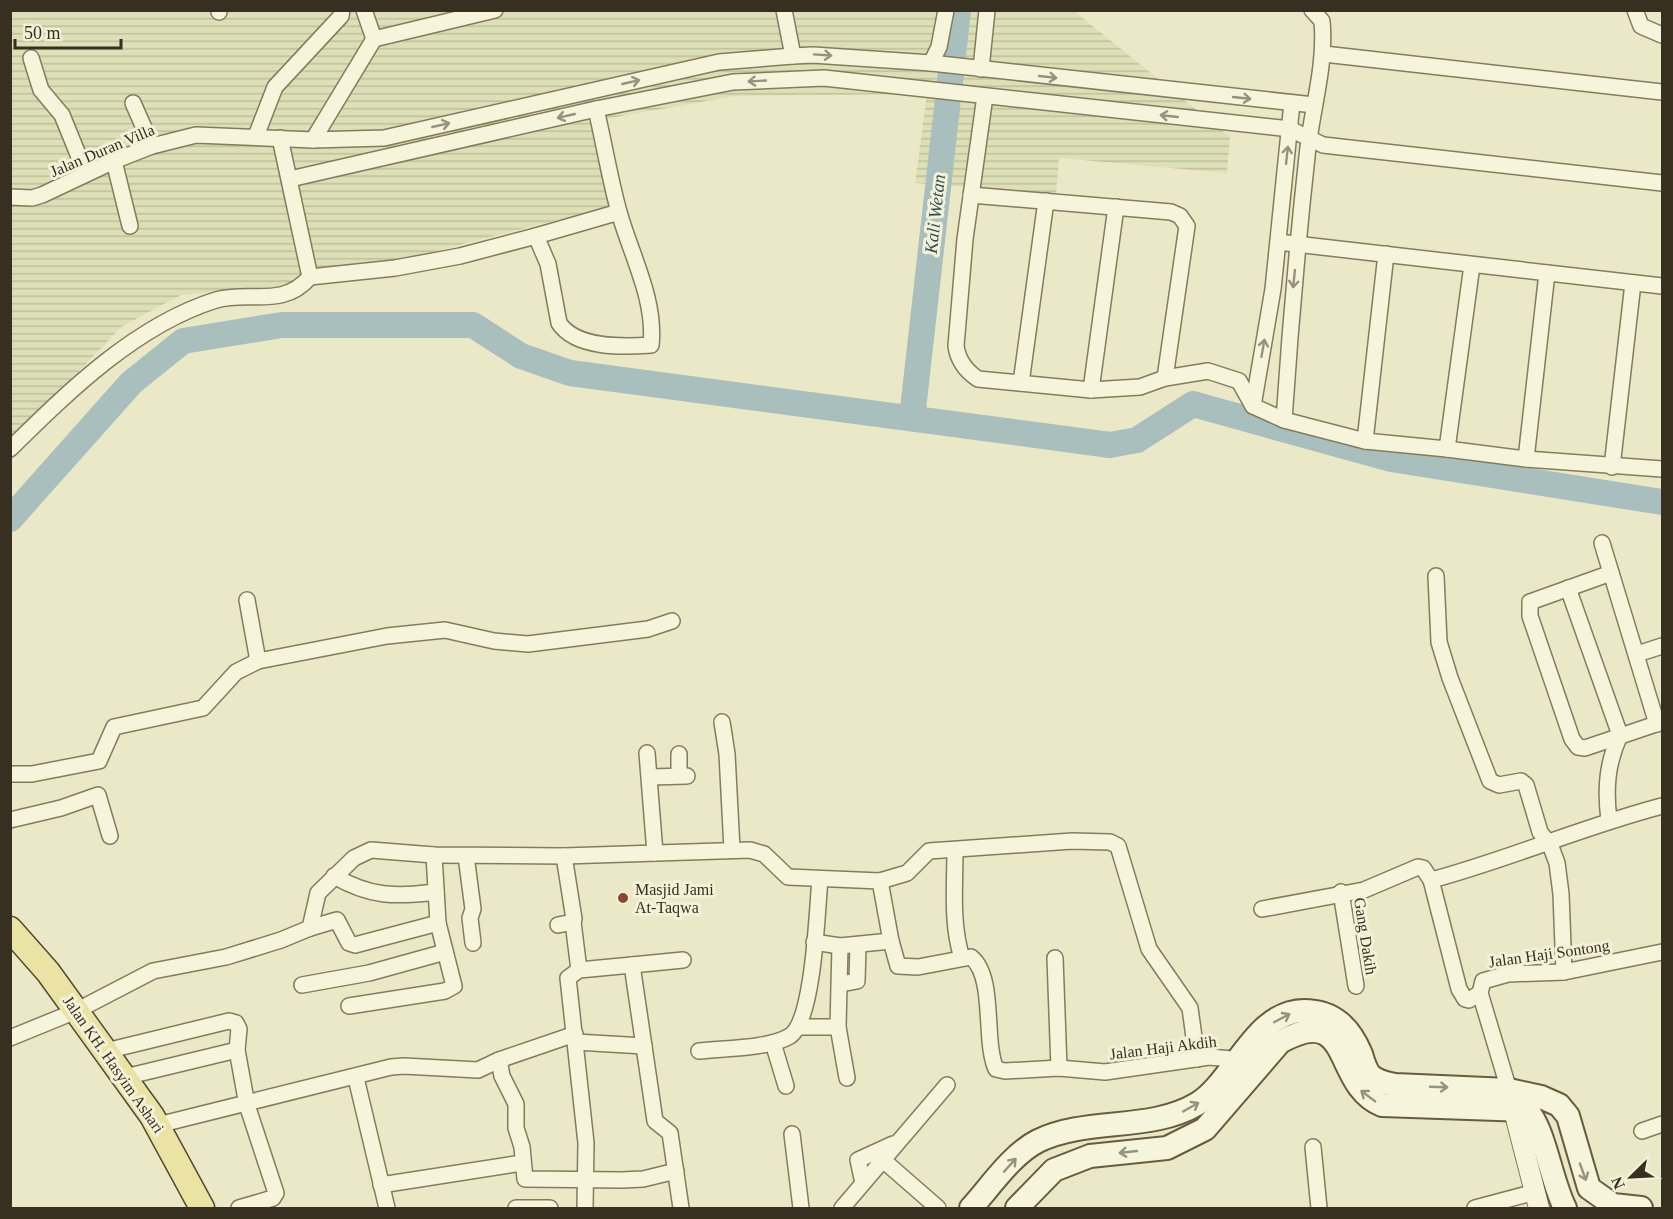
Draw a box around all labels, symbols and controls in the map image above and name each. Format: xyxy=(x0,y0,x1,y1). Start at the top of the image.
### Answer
scale bar xyxy=(15,12,122,50)
text: 50 m xyxy=(24,23,61,43)
one-way arrow xyxy=(813,50,833,61)
one-way arrow xyxy=(1038,72,1058,83)
one-way arrow xyxy=(748,75,768,86)
one-way arrow xyxy=(621,76,640,87)
one-way arrow xyxy=(1232,92,1251,103)
one-way arrow xyxy=(1160,110,1179,121)
one-way arrow xyxy=(557,111,576,123)
one-way arrow xyxy=(431,119,450,131)
street label: Jalan Duran Villa xyxy=(48,121,157,180)
one-way arrow xyxy=(1282,145,1293,165)
water label: Kali Wetan xyxy=(921,173,949,256)
one-way arrow xyxy=(1288,268,1299,288)
one-way arrow xyxy=(1258,339,1269,358)
place label: Masjid Jami At-Taqwa xyxy=(635,881,714,917)
marker: Masjid Jami At-Taqwa xyxy=(616,891,630,905)
street label: Gang Dakih xyxy=(1350,896,1380,976)
street label: Jalan Haji Sontong xyxy=(1488,937,1611,971)
street label: Jalan KH. Hasyim Ashari xyxy=(59,992,168,1137)
one-way arrow xyxy=(1273,1012,1290,1024)
street label: Jalan Haji Akdih xyxy=(1109,1033,1218,1063)
one-way arrow xyxy=(1428,1081,1448,1093)
one-way arrow xyxy=(1360,1090,1376,1103)
one-way arrow xyxy=(1182,1101,1199,1113)
one-way arrow xyxy=(1118,1147,1138,1158)
north arrow xyxy=(1601,1147,1661,1207)
one-way arrow xyxy=(1003,1158,1017,1173)
one-way arrow xyxy=(1578,1163,1589,1181)
text: N xyxy=(1607,1174,1628,1192)

